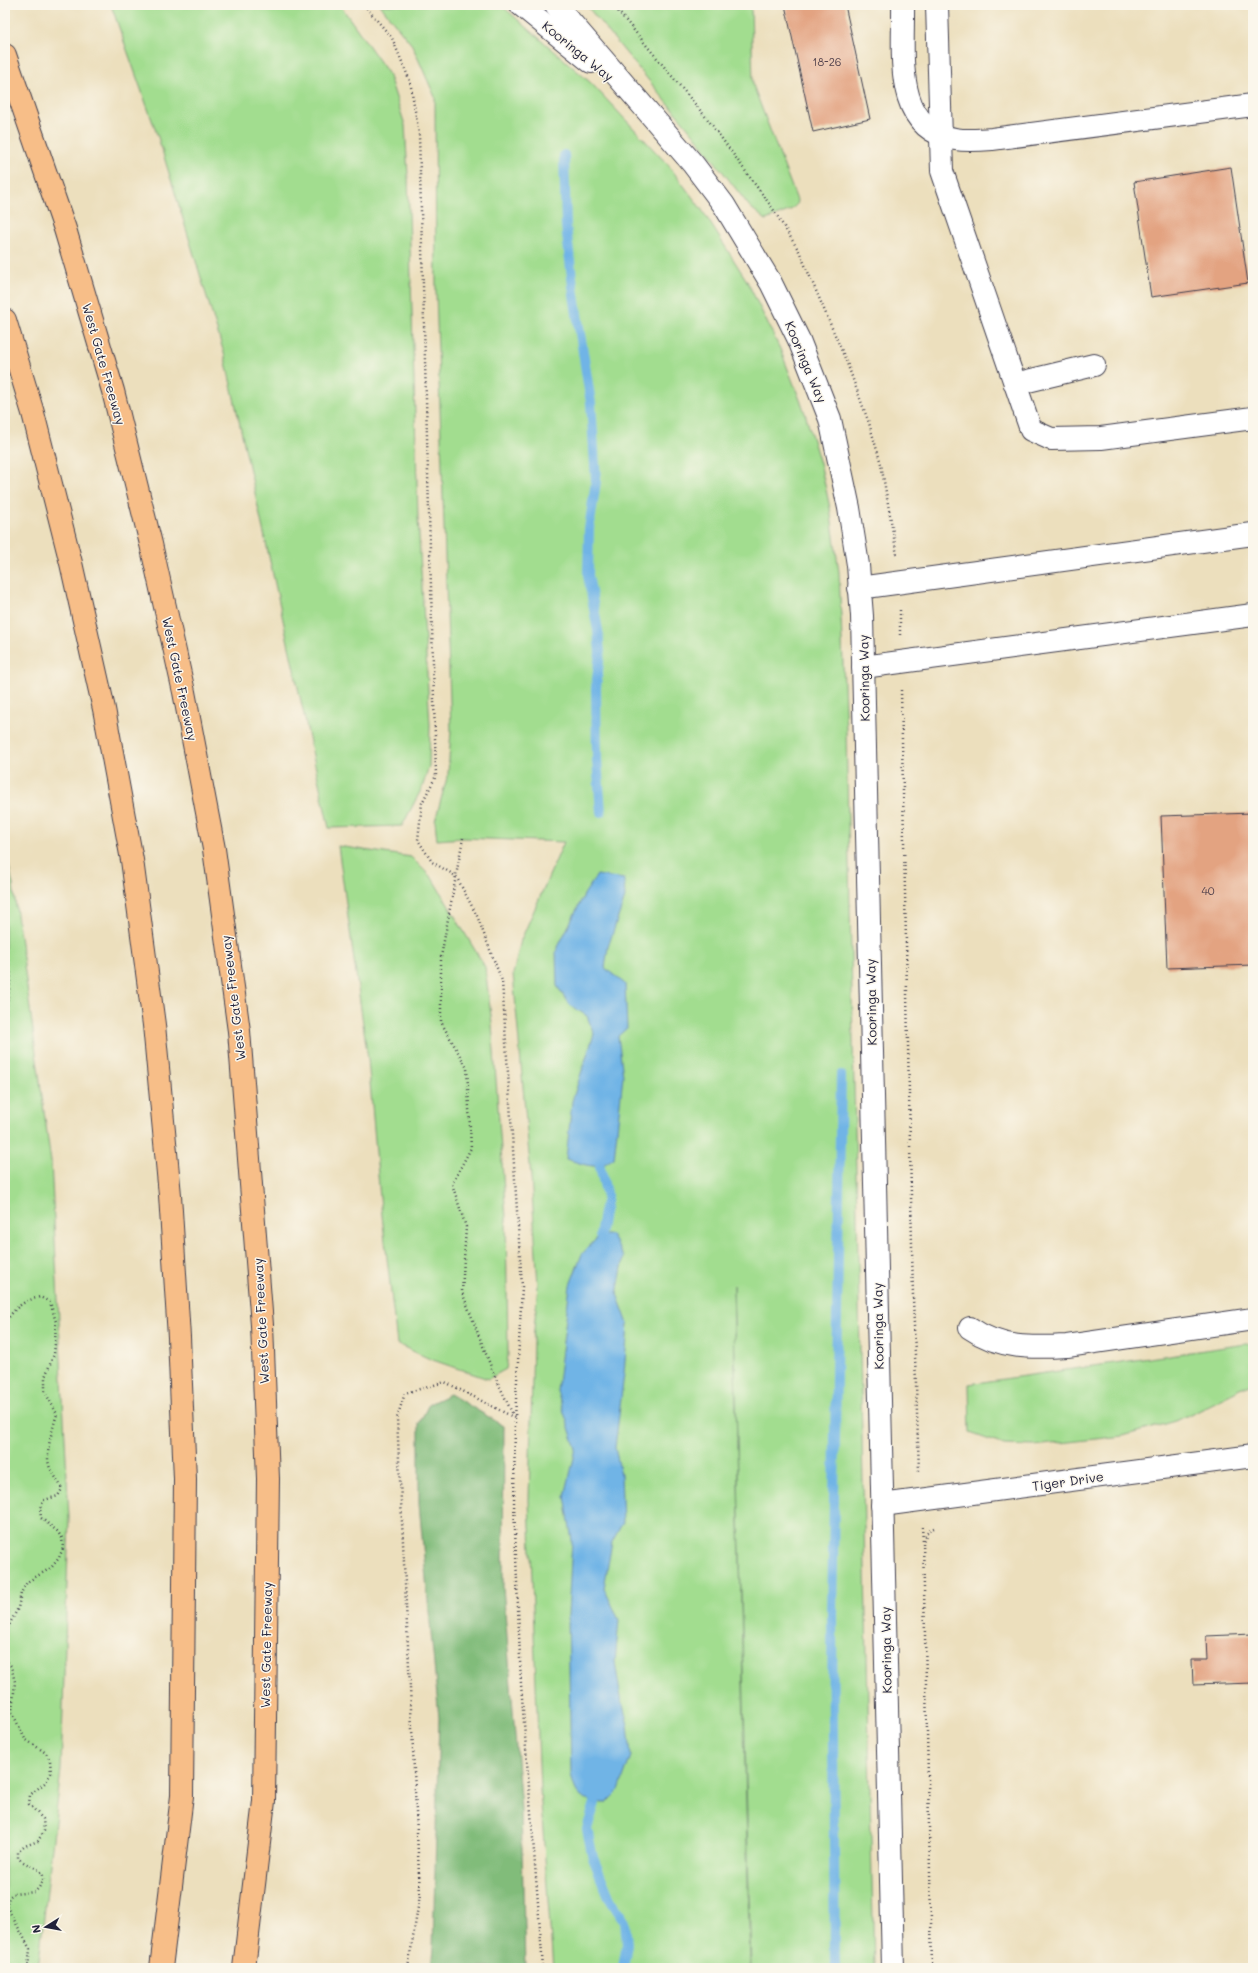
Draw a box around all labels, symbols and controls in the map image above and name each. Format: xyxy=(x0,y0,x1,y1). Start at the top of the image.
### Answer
street label: Kooringa Way xyxy=(539,17,618,85)
house number: 18-26 xyxy=(813,54,842,69)
street label: West Gate Freeway xyxy=(79,301,130,427)
street label: Kooringa Way xyxy=(782,318,831,405)
street label: West Gate Freeway xyxy=(159,615,202,743)
street label: Kooringa Way xyxy=(854,634,873,722)
house number: 40 xyxy=(1201,883,1215,898)
street label: West Gate Freeway xyxy=(216,934,249,1062)
street label: Kooringa Way xyxy=(861,958,880,1046)
street label: West Gate Freeway xyxy=(249,1257,272,1384)
street label: Kooringa Way xyxy=(868,1282,887,1370)
street label: Tiger Drive xyxy=(1031,1467,1105,1494)
street label: West Gate Freeway xyxy=(256,1582,275,1708)
street label: Kooringa Way xyxy=(876,1606,895,1694)
north arrow xyxy=(26,1907,66,1947)
text: N xyxy=(28,1923,44,1935)

